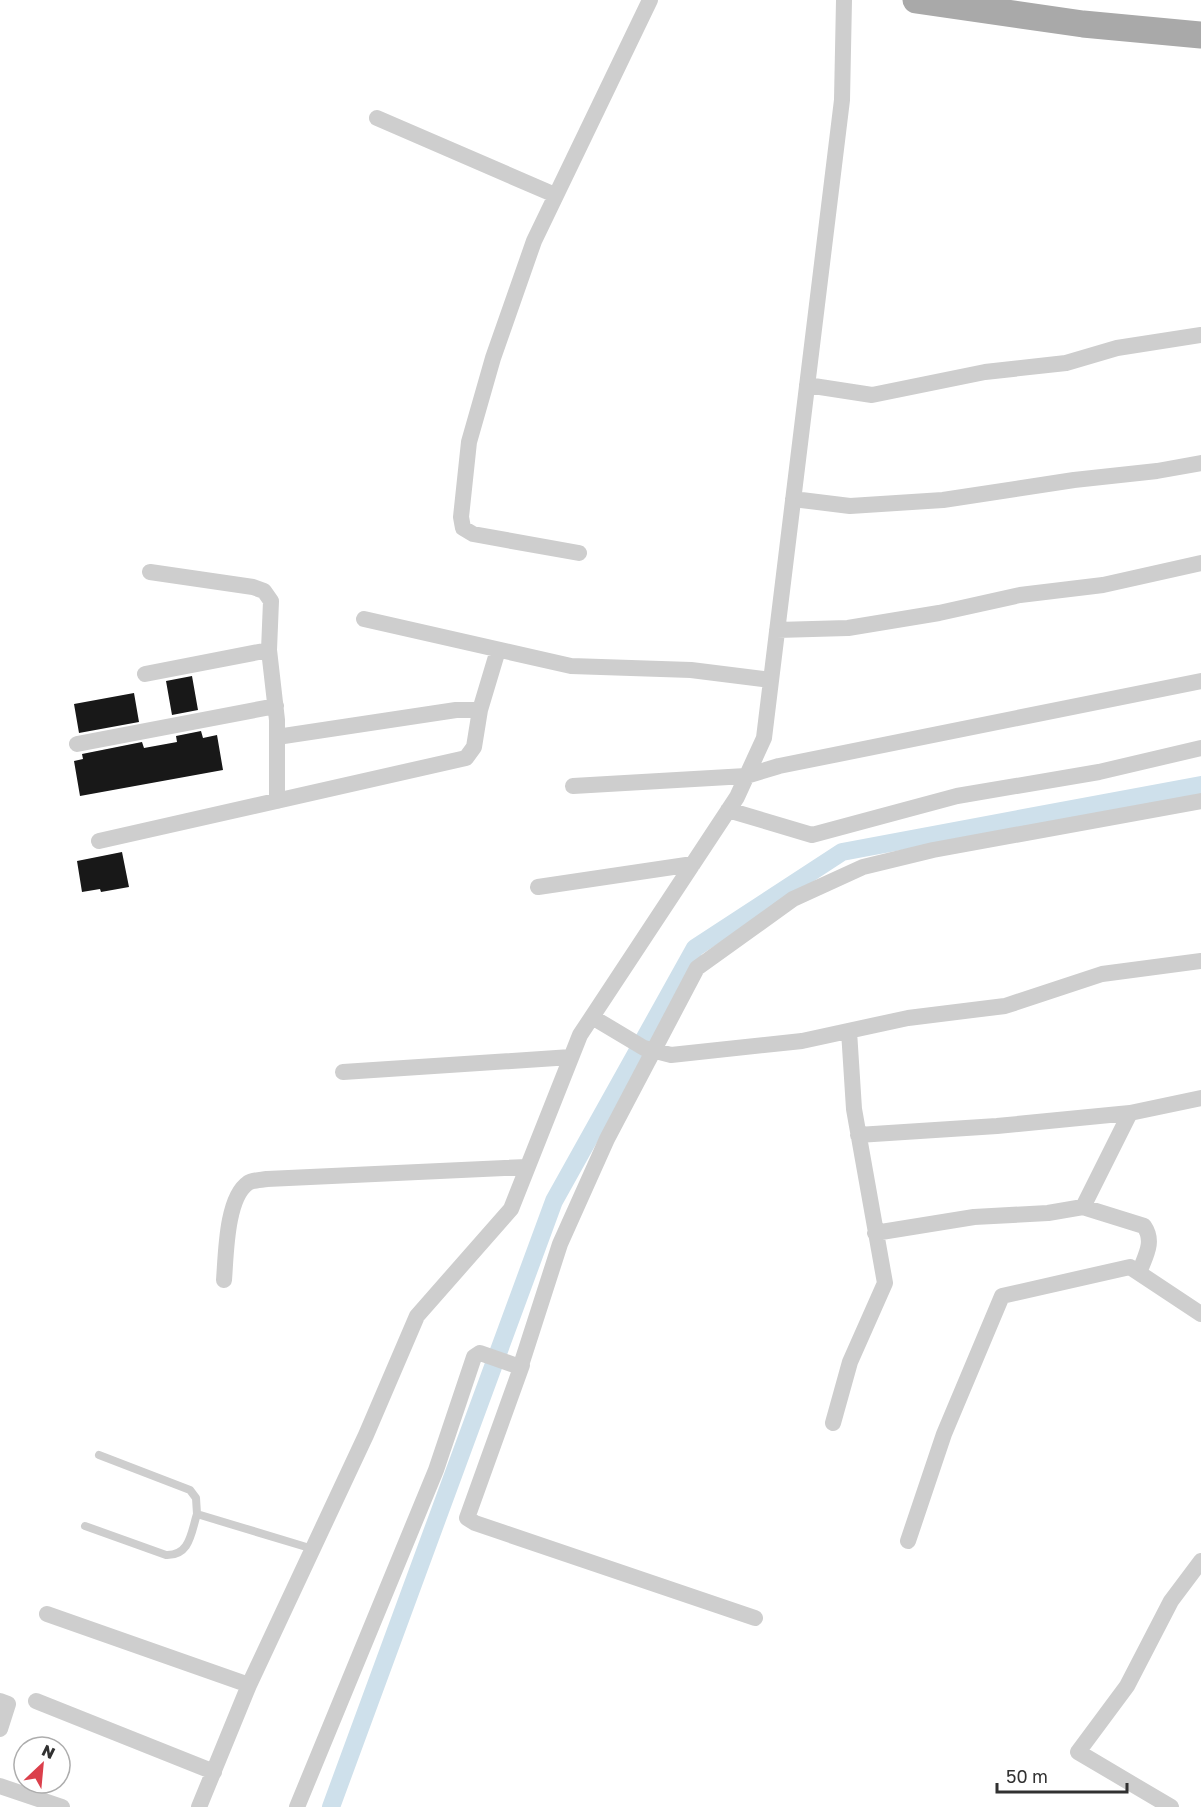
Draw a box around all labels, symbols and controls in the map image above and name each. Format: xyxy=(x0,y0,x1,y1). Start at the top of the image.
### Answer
north arrow xyxy=(12,1735,72,1795)
text: N xyxy=(39,1740,58,1763)
scale bar xyxy=(997,1756,1128,1794)
text: 50 m xyxy=(1006,1765,1048,1787)

